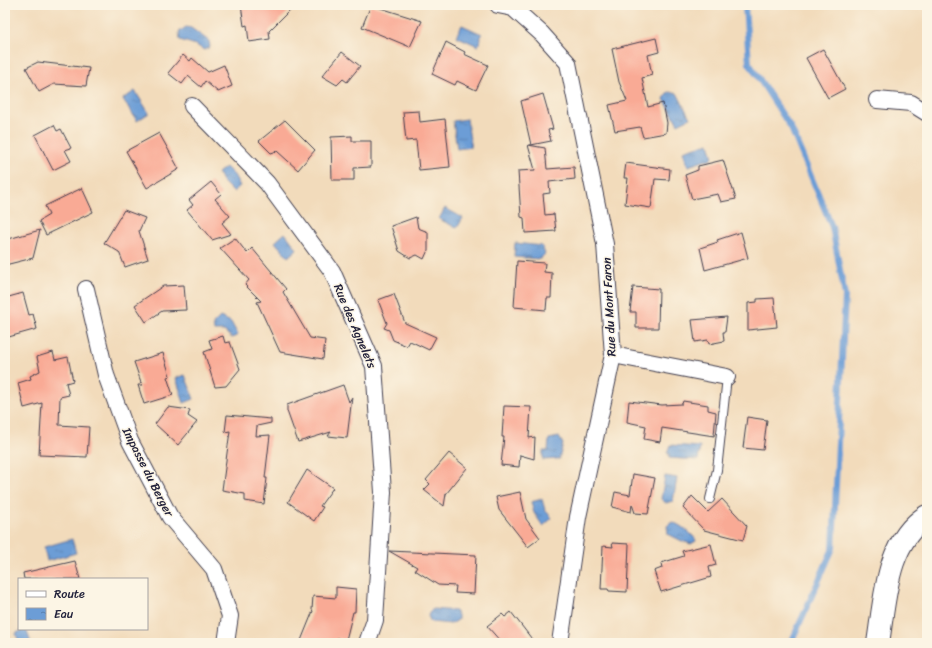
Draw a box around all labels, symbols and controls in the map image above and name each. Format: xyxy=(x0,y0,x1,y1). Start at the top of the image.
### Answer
street label: Rue du Mont Faron xyxy=(595,256,623,357)
street label: Rue des Agnelets xyxy=(327,280,383,372)
street label: Impasse du Berger xyxy=(116,423,180,521)
legend xyxy=(18,578,148,630)
text: Route xyxy=(54,583,85,605)
text: Eau xyxy=(54,603,74,625)

